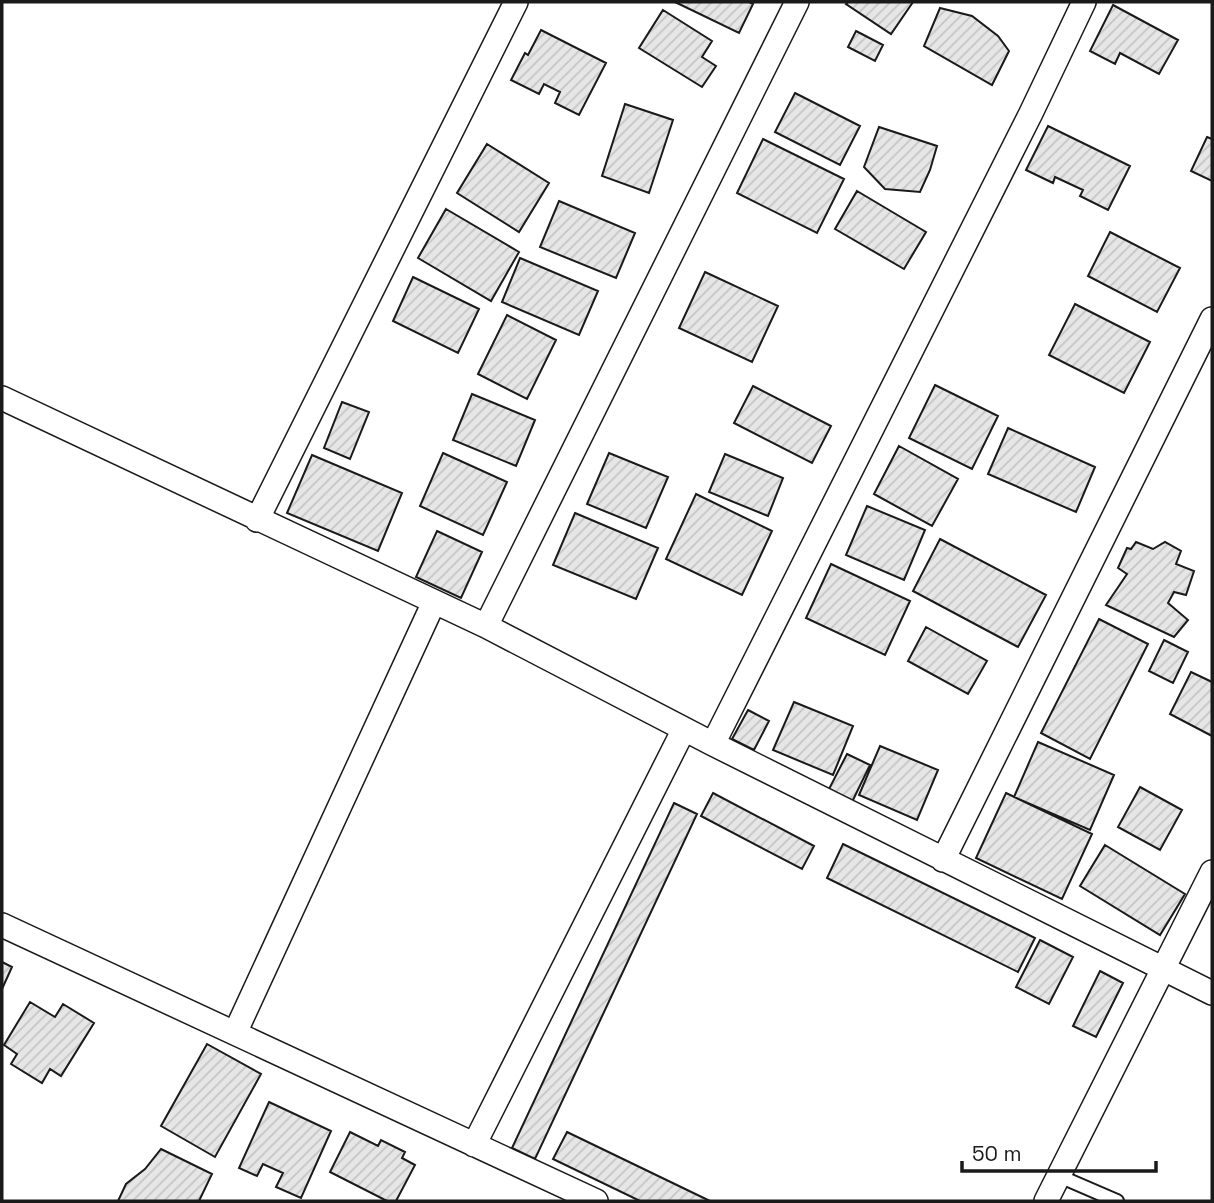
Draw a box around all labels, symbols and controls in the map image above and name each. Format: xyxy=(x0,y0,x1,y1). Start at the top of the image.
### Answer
scale bar xyxy=(962,1130,1156,1174)
text: 50 m xyxy=(972,1140,1022,1167)

